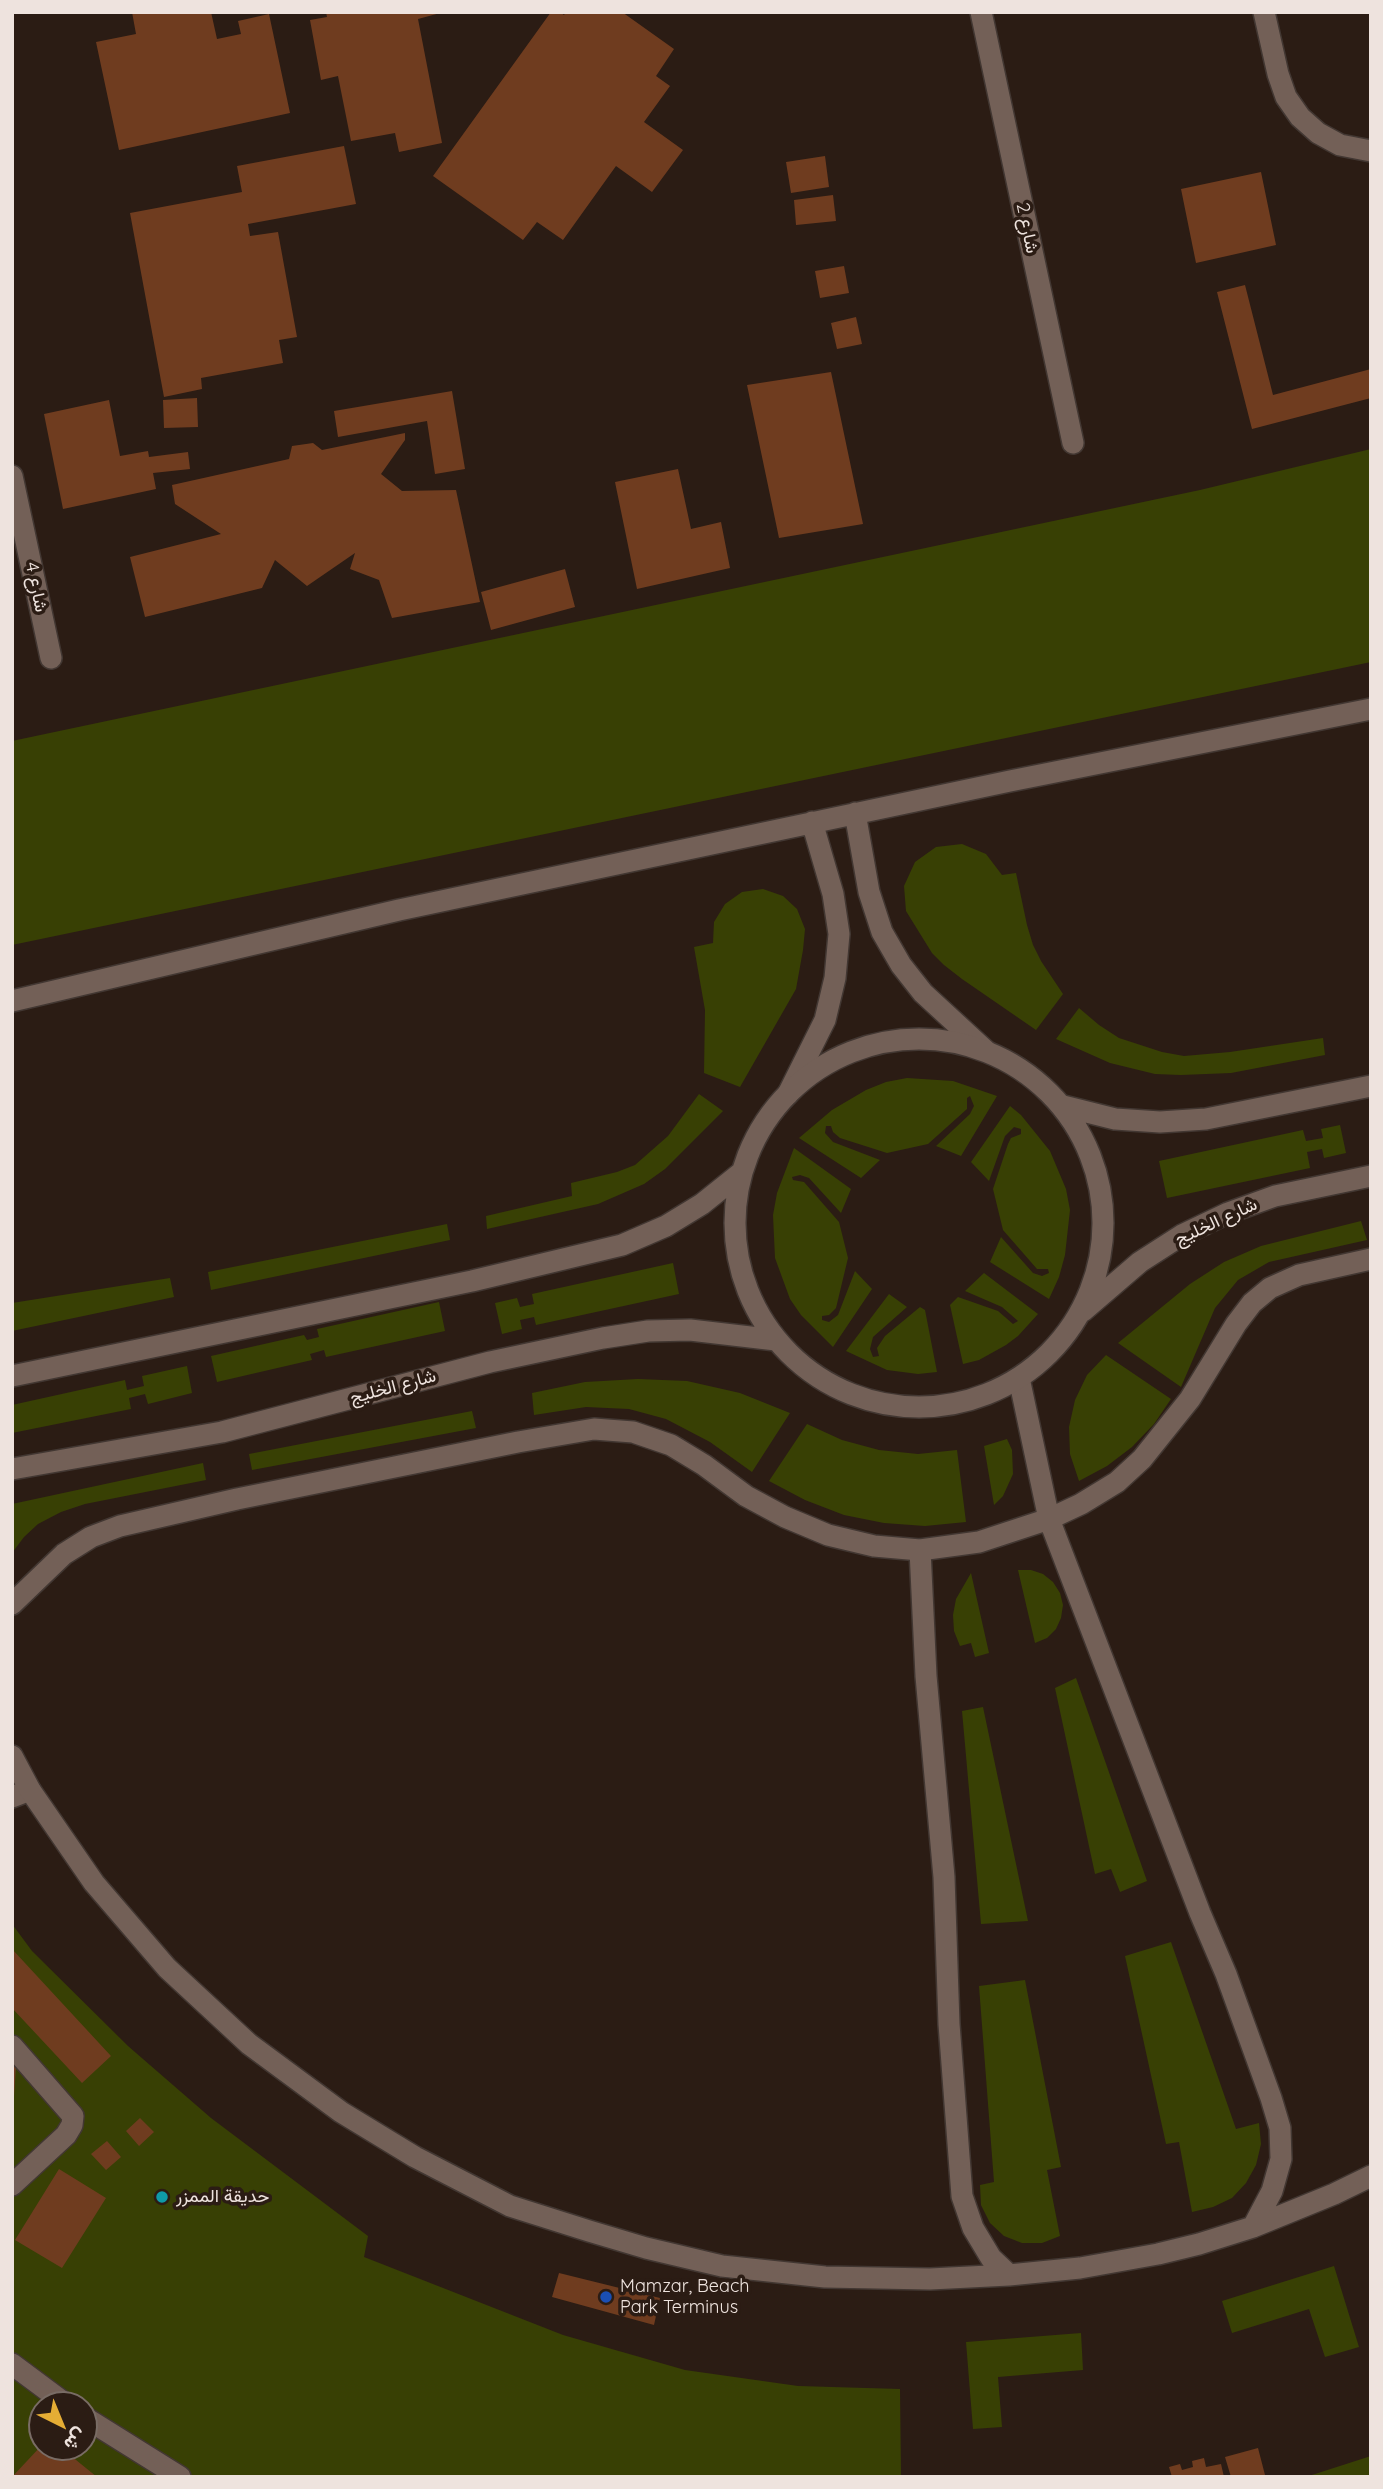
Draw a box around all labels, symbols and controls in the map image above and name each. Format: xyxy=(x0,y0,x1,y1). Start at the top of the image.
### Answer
street label: شارع 2 xyxy=(1011,201,1043,255)
street label: شارع 4 xyxy=(20,560,52,614)
street label: شارع الخليج xyxy=(1171,1194,1261,1250)
street label: شارع الخليج xyxy=(348,1365,438,1409)
place label: حديقة الممزر xyxy=(176,2186,269,2208)
marker: حديقة الممزر xyxy=(154,2189,170,2205)
place label: Mamzar, Beach Park Terminus xyxy=(620,2276,749,2318)
marker: Mamzar, Beach Park Terminus xyxy=(598,2289,614,2305)
north arrow xyxy=(28,2391,98,2461)
text: ش xyxy=(59,2423,92,2456)

